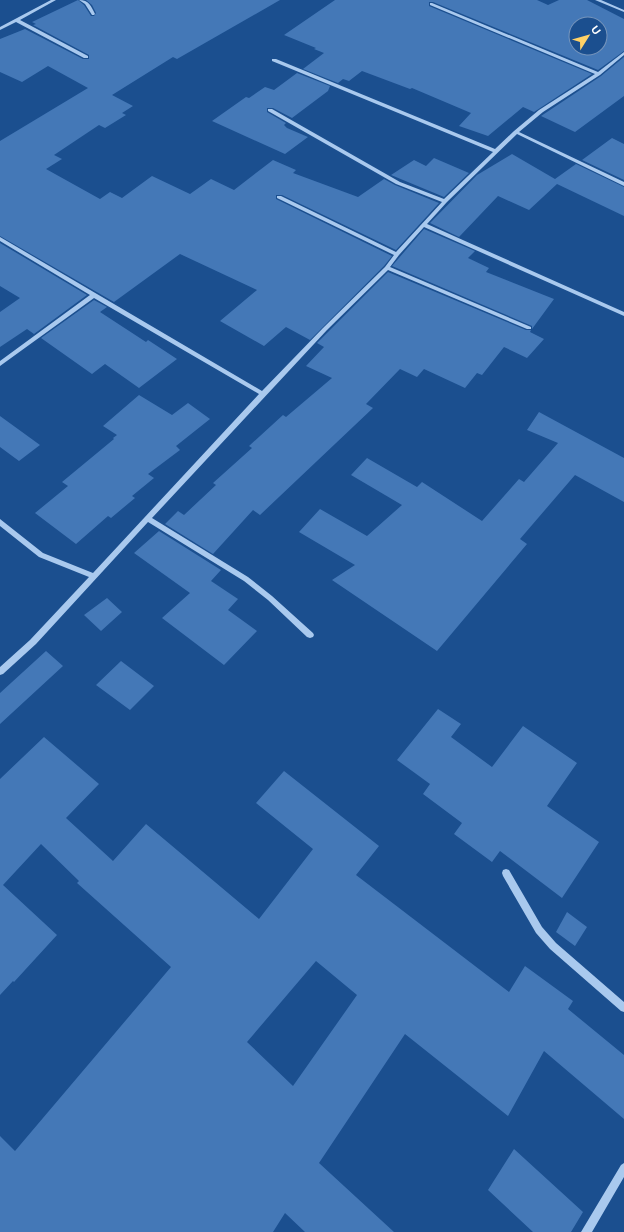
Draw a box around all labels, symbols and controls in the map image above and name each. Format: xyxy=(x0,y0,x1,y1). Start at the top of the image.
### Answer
north arrow xyxy=(568,16,608,56)
text: U xyxy=(589,23,603,37)

